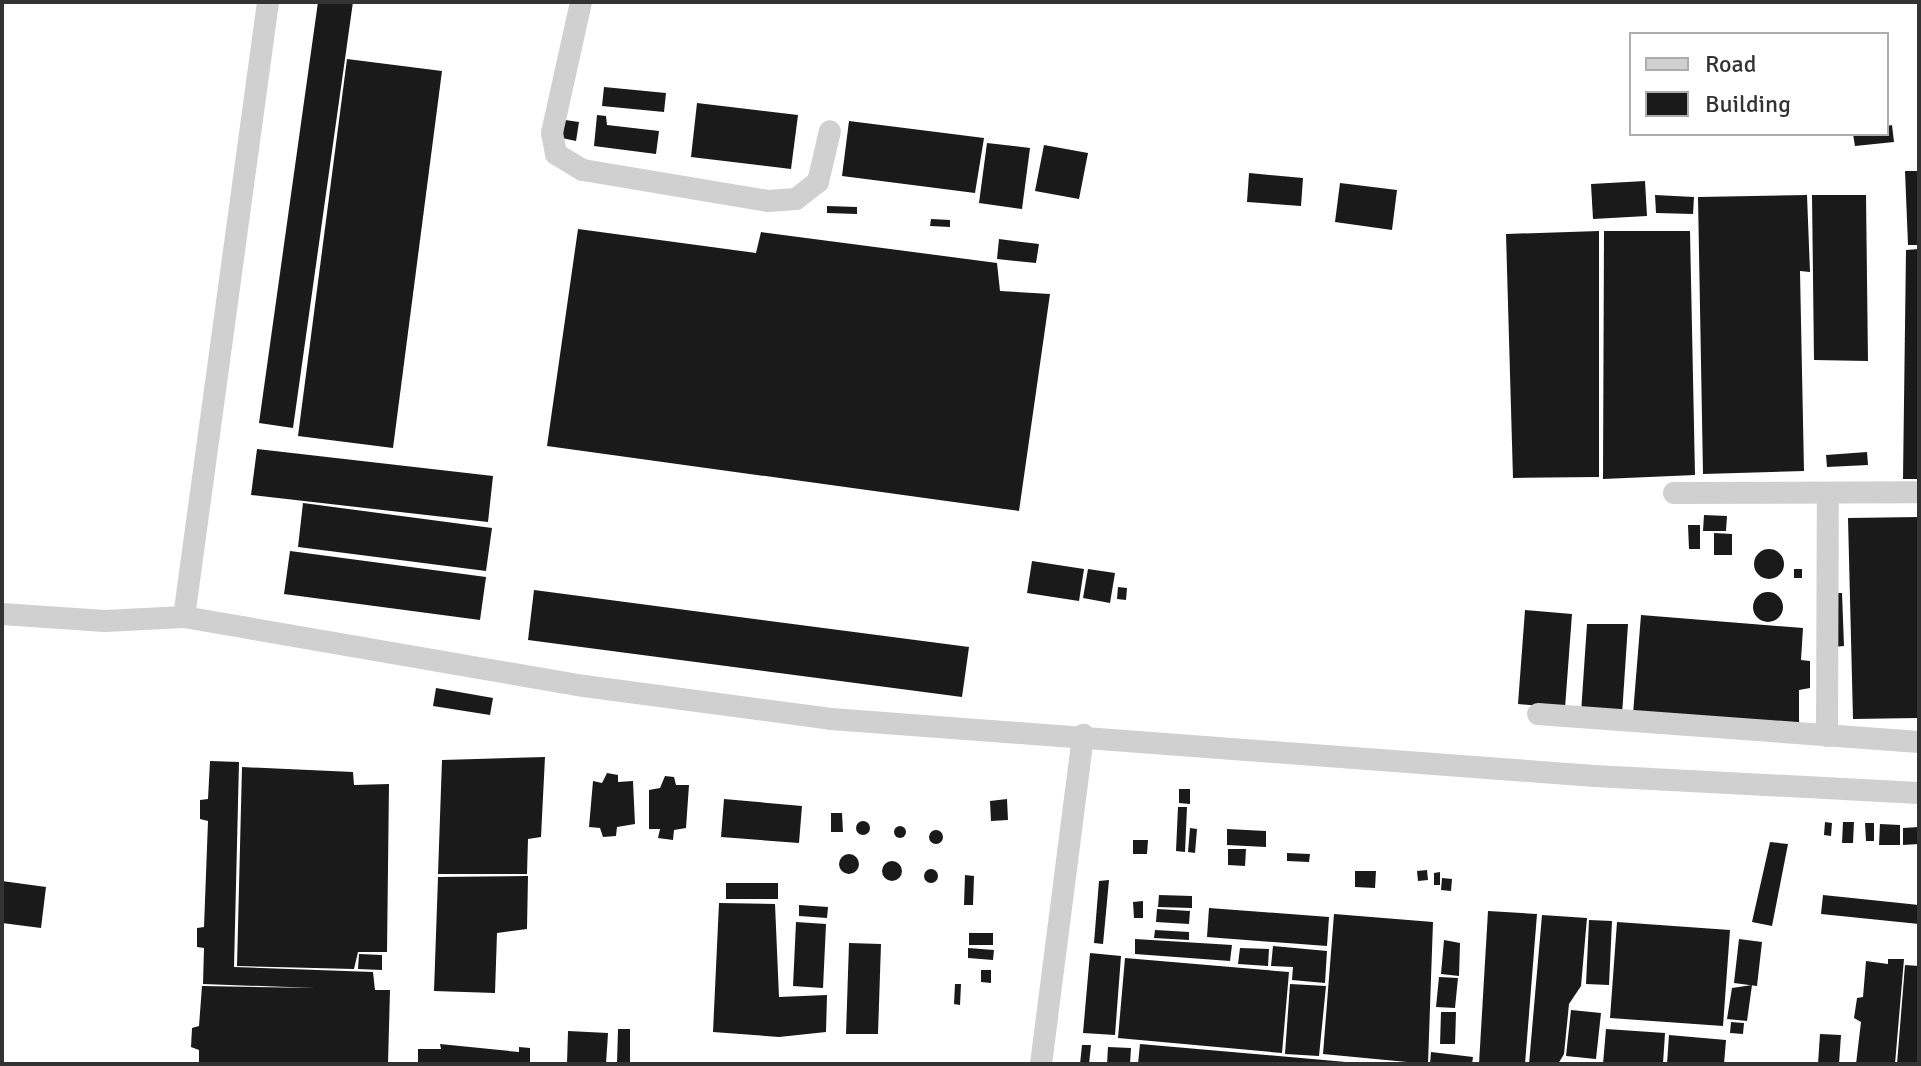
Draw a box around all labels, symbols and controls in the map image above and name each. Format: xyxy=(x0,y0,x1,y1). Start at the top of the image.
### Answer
legend xyxy=(1629,32,1889,136)
text: Road xyxy=(1705,49,1756,79)
text: Building xyxy=(1705,89,1791,119)

